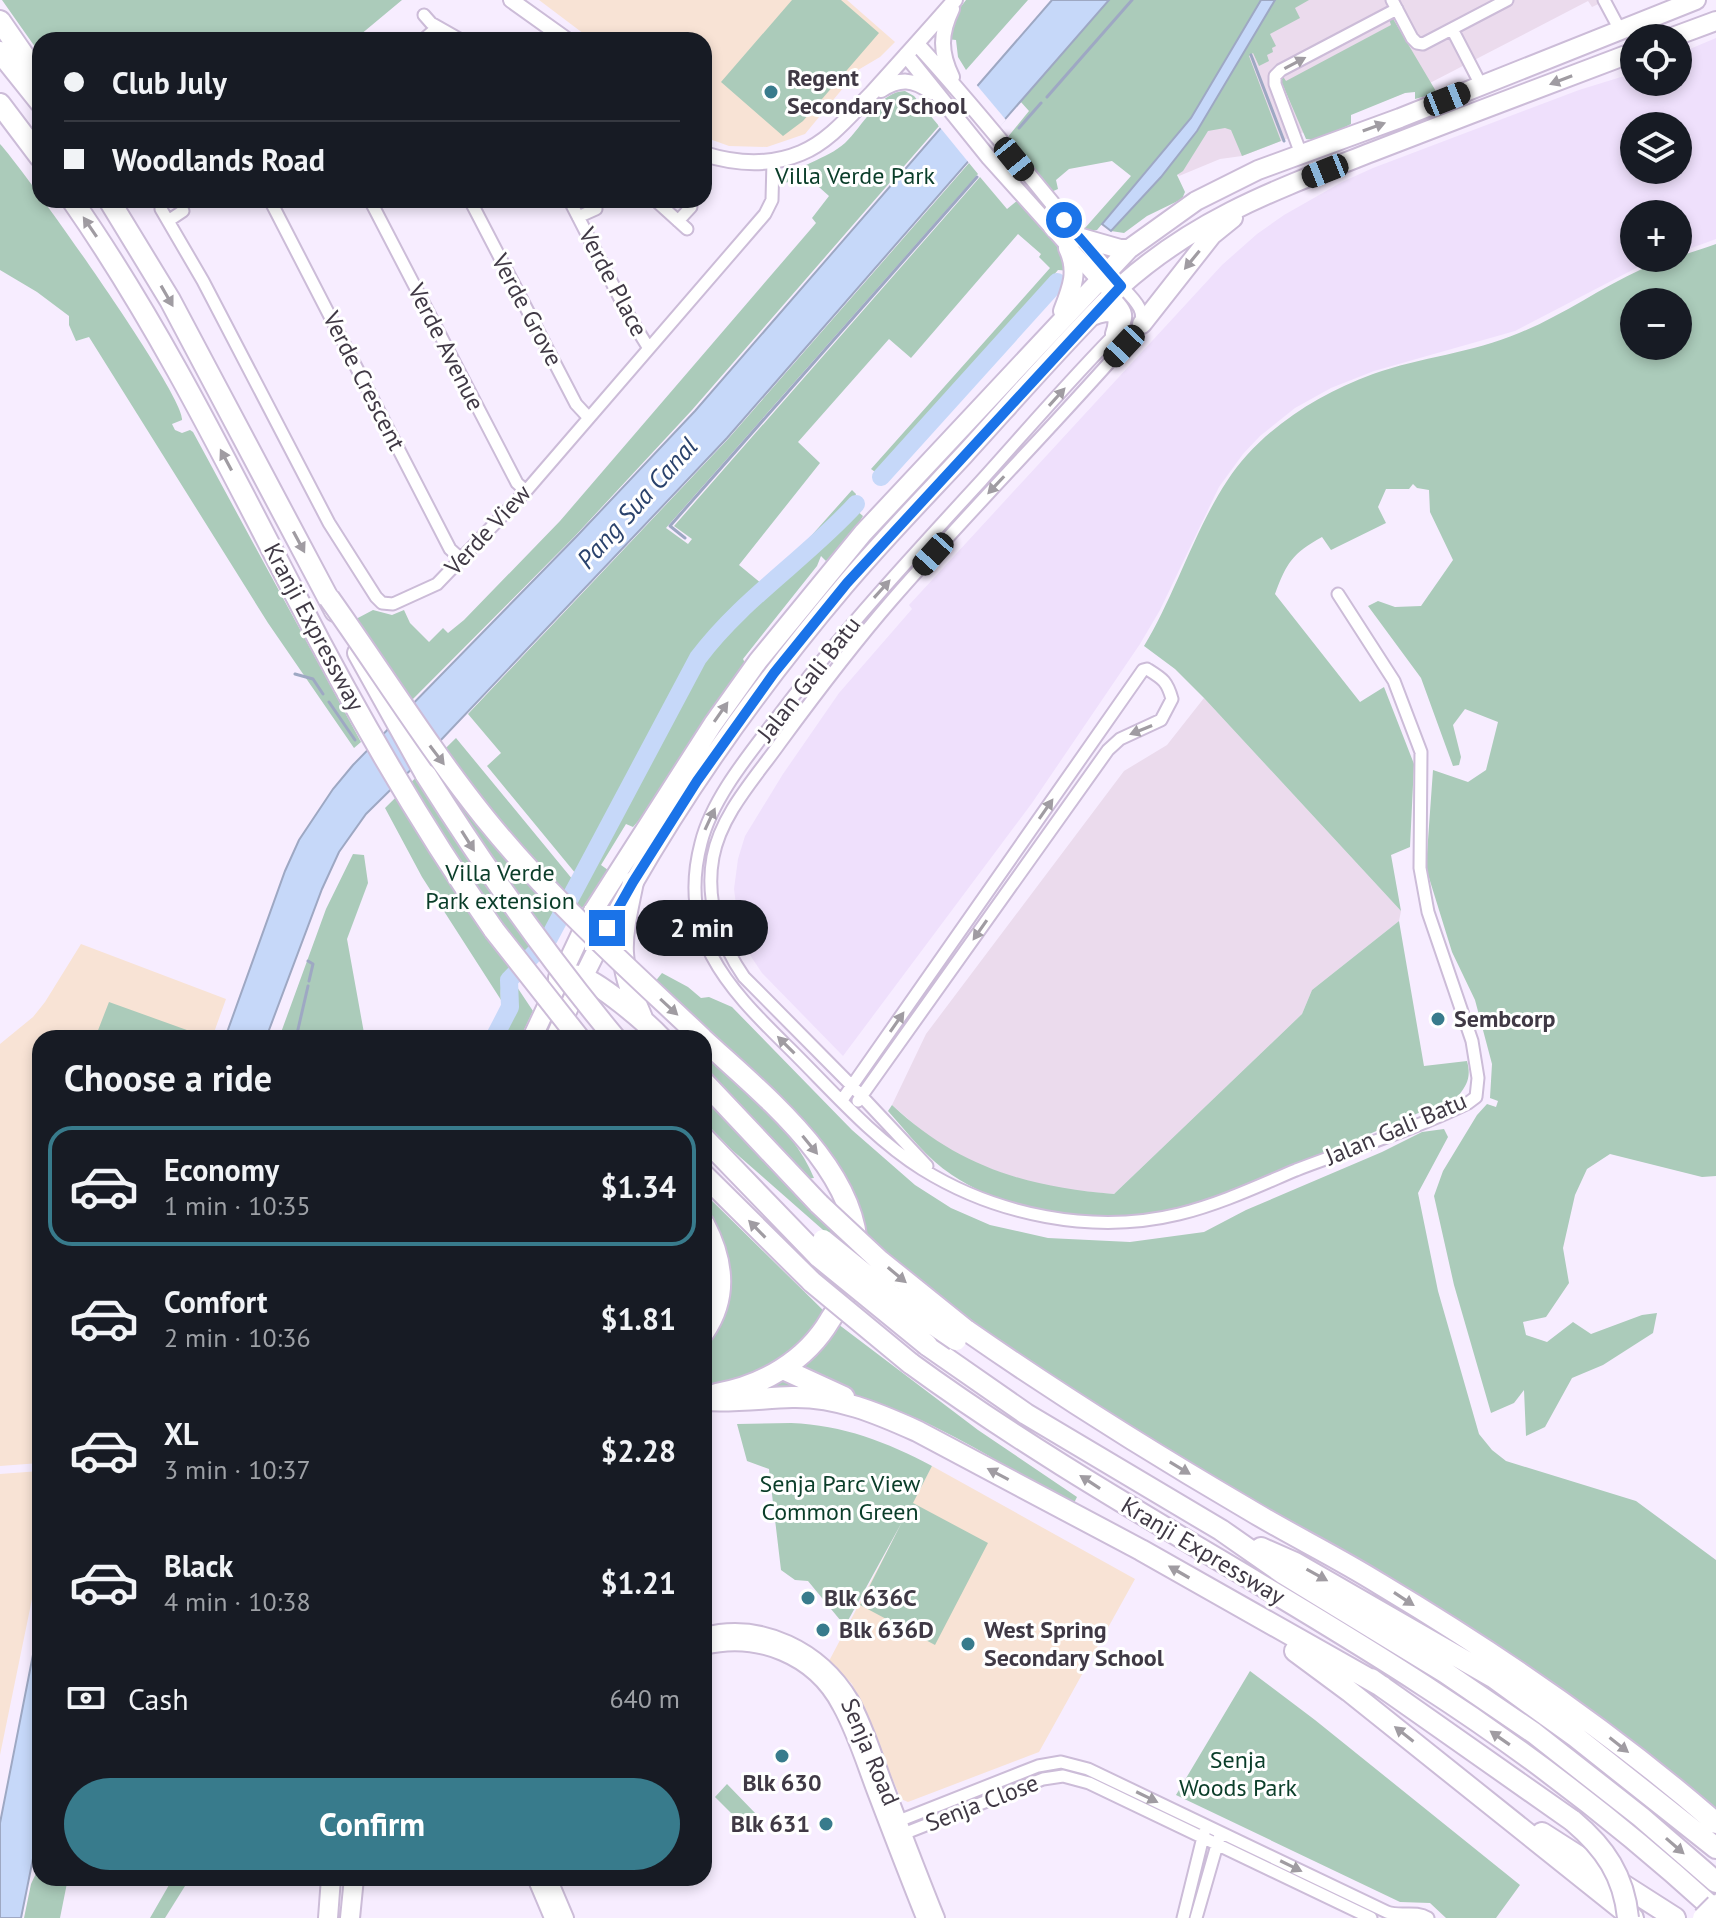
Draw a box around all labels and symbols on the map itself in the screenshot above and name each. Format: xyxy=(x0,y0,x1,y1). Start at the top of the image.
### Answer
one-way arrow xyxy=(1283,56,1306,69)
place label: Regent Secondary School xyxy=(787,62,968,121)
one-way arrow xyxy=(1549,74,1573,87)
car xyxy=(1420,79,1474,119)
marker: Regent Secondary School xyxy=(762,83,780,101)
one-way arrow xyxy=(1362,120,1386,133)
car xyxy=(990,133,1038,185)
car xyxy=(1298,151,1352,191)
park label: Villa Verde Park xyxy=(774,160,935,191)
route start xyxy=(1046,202,1082,238)
one-way arrow xyxy=(83,216,98,237)
street label: Verde Place xyxy=(571,221,655,342)
street label: Verde Grove xyxy=(484,247,570,371)
one-way arrow xyxy=(1184,250,1201,270)
street label: Verde Avenue xyxy=(401,277,492,415)
one-way arrow xyxy=(160,285,174,307)
street label: Verde Crescent xyxy=(316,305,413,455)
car xyxy=(1099,320,1149,372)
one-way arrow xyxy=(1048,388,1066,407)
water label: Pang Sua Canal xyxy=(569,430,704,575)
one-way arrow xyxy=(219,448,233,471)
one-way arrow xyxy=(987,476,1005,495)
street label: Verde View xyxy=(437,478,538,582)
car xyxy=(908,528,958,580)
one-way arrow xyxy=(292,531,305,554)
street label: Kranji Expressway xyxy=(257,537,372,716)
one-way arrow xyxy=(873,579,891,599)
street label: Jalan Gali Batu xyxy=(749,610,867,748)
one-way arrow xyxy=(713,702,728,723)
one-way arrow xyxy=(1129,724,1153,737)
one-way arrow xyxy=(428,744,444,765)
one-way arrow xyxy=(1038,798,1053,819)
one-way arrow xyxy=(703,808,717,831)
one-way arrow xyxy=(460,830,474,852)
park label: Villa Verde Park extension xyxy=(425,857,575,916)
callout: 2 min xyxy=(635,900,767,956)
route end xyxy=(589,910,625,946)
one-way arrow xyxy=(972,919,988,941)
one-way arrow xyxy=(659,998,678,1016)
place label: Sembcorp xyxy=(1454,1003,1555,1034)
marker: Sembcorp xyxy=(1429,1010,1447,1028)
one-way arrow xyxy=(889,1011,904,1032)
one-way arrow xyxy=(777,1037,796,1055)
street label: Jalan Gali Batu xyxy=(1319,1085,1471,1173)
one-way arrow xyxy=(801,1135,817,1155)
one-way arrow xyxy=(748,1220,767,1239)
one-way arrow xyxy=(887,1266,907,1283)
one-way arrow xyxy=(1169,1460,1191,1474)
one-way arrow xyxy=(987,1467,1010,1480)
park label: Senja Parc View Common Green xyxy=(760,1468,921,1527)
one-way arrow xyxy=(1079,1474,1100,1489)
street label: Kranji Expressway xyxy=(1116,1489,1291,1612)
one-way arrow xyxy=(1168,1565,1190,1579)
one-way arrow xyxy=(1306,1568,1328,1582)
place label: Blk 636C xyxy=(824,1582,917,1613)
marker: Blk 636C xyxy=(799,1589,817,1607)
one-way arrow xyxy=(1393,1591,1415,1606)
place label: Blk 636D xyxy=(839,1614,934,1645)
place label: West Spring Secondary School xyxy=(984,1614,1165,1673)
marker: Blk 636D xyxy=(814,1621,832,1639)
marker: West Spring Secondary School xyxy=(959,1635,977,1653)
street label: Senja Road xyxy=(834,1693,907,1810)
one-way arrow xyxy=(1394,1726,1414,1742)
one-way arrow xyxy=(1490,1731,1511,1746)
one-way arrow xyxy=(1609,1736,1629,1753)
park label: Senja Woods Park xyxy=(1179,1744,1298,1803)
marker: Blk 630 xyxy=(773,1747,791,1765)
place label: Blk 630 xyxy=(742,1767,822,1798)
street label: Senja Close xyxy=(921,1767,1043,1838)
one-way arrow xyxy=(1136,1790,1159,1804)
place label: Blk 631 xyxy=(731,1808,810,1839)
marker: Blk 631 xyxy=(817,1815,835,1833)
one-way arrow xyxy=(1665,1837,1684,1855)
one-way arrow xyxy=(1280,1859,1303,1873)

